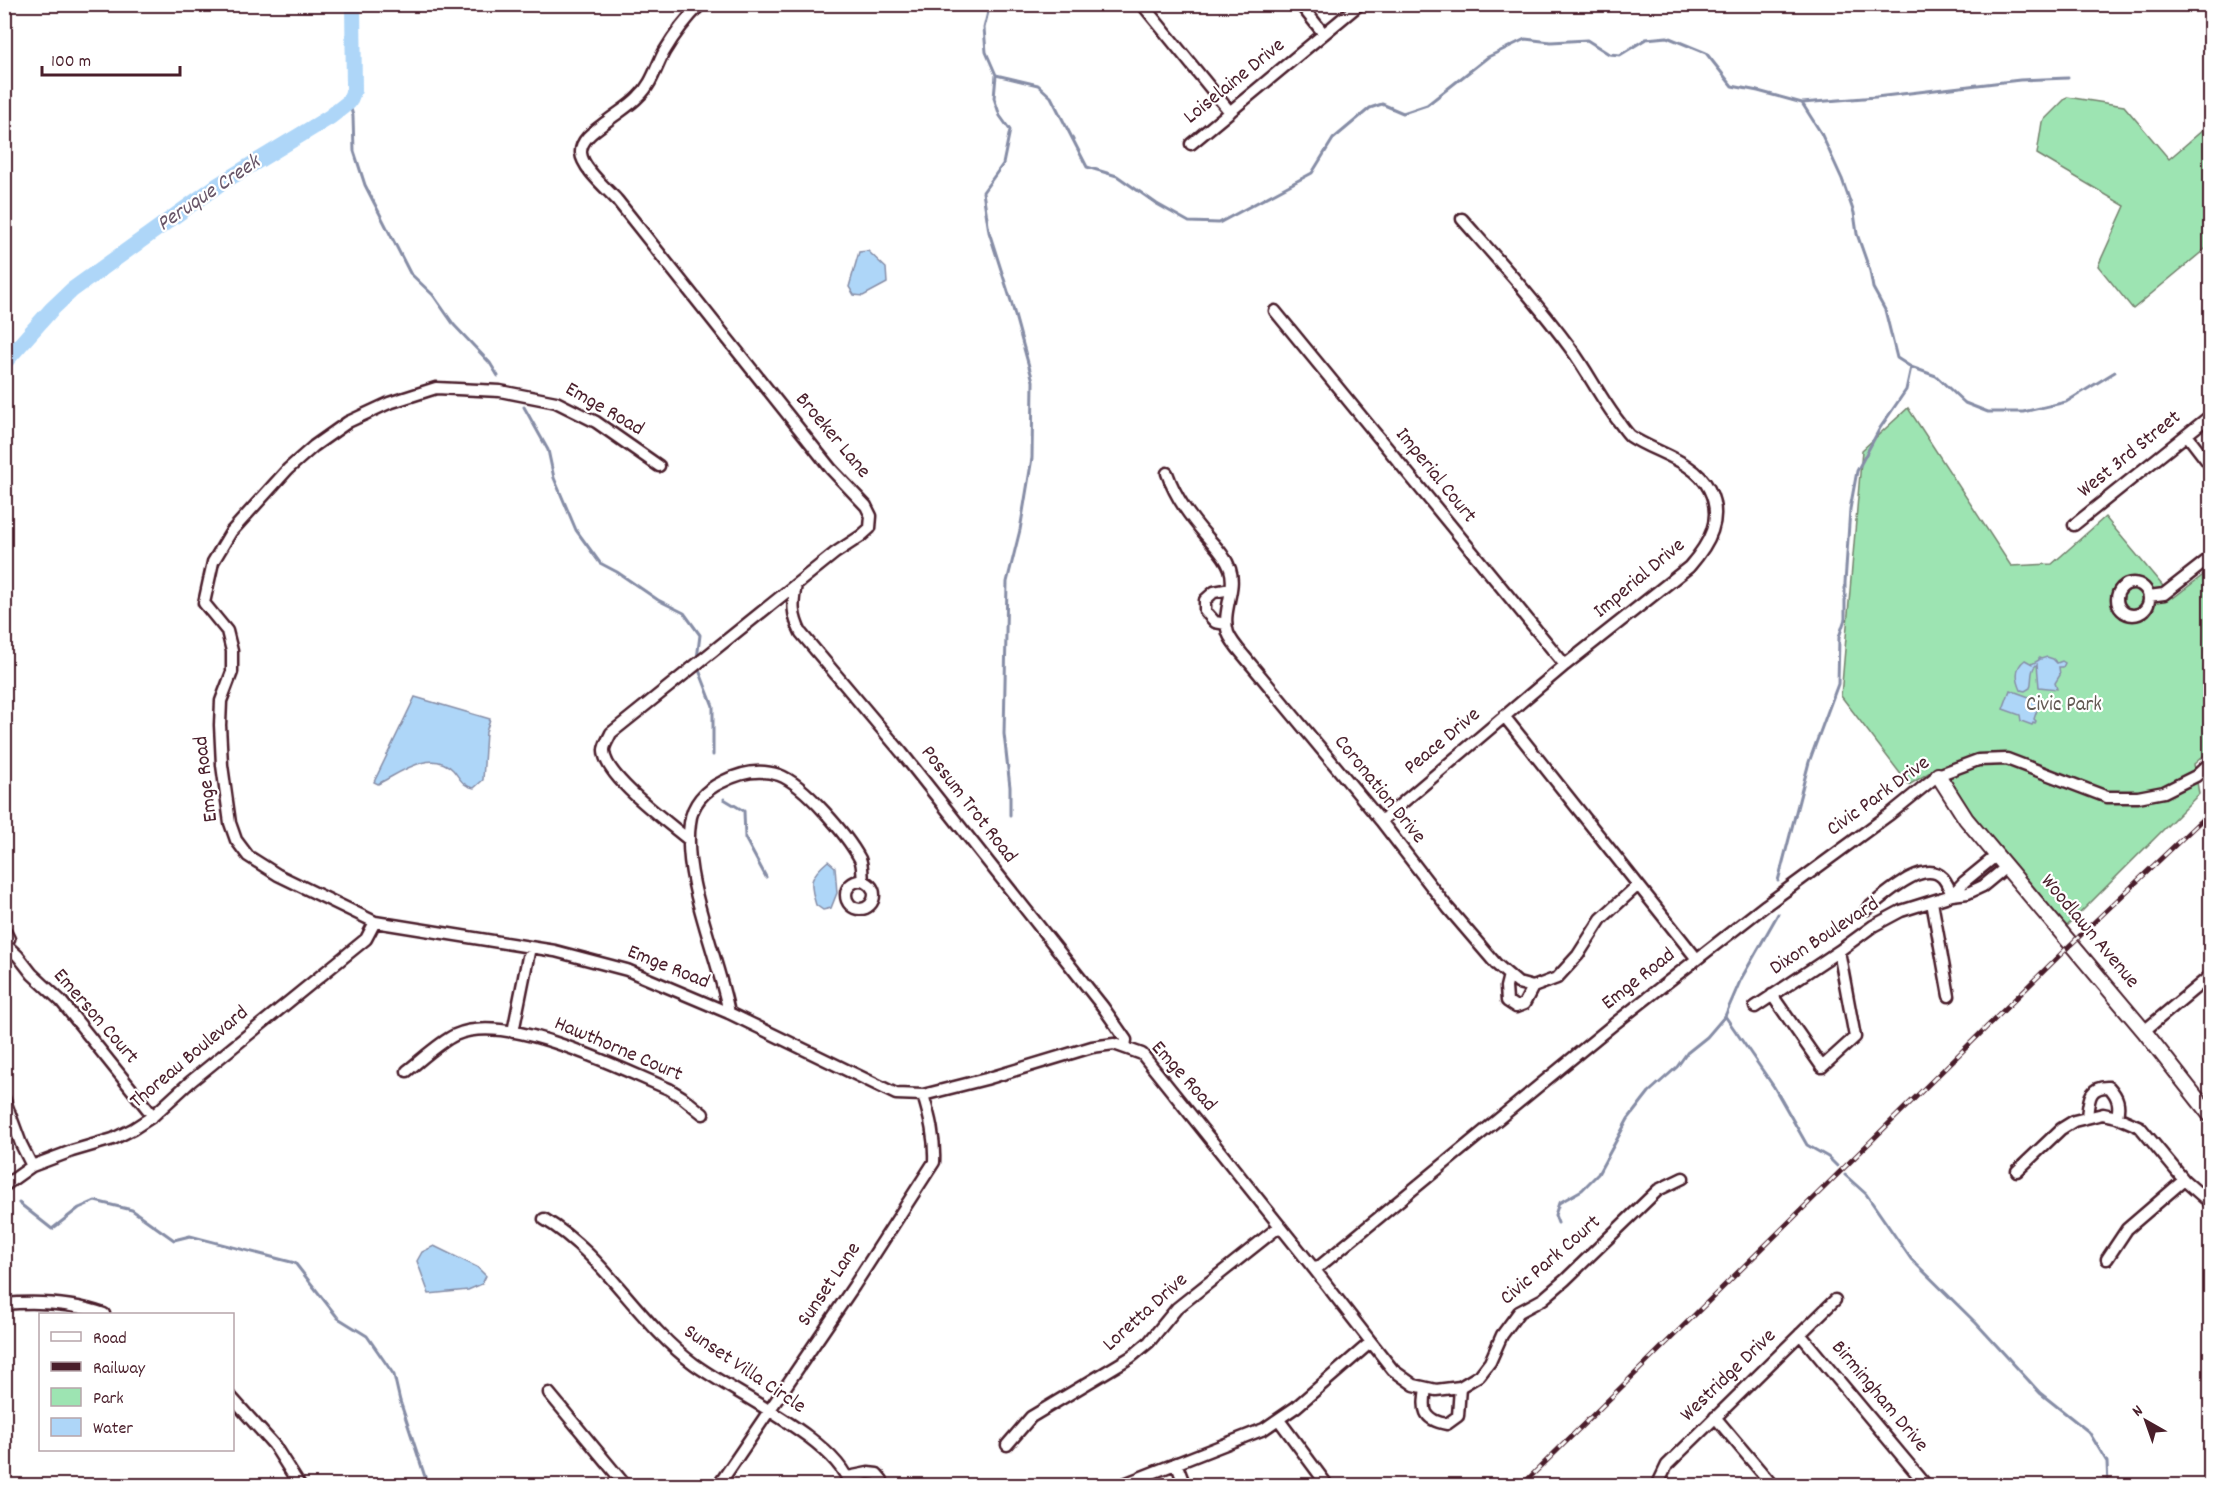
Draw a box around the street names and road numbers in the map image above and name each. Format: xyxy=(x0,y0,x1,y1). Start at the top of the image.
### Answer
street label: Loiselaine Drive xyxy=(1178,32,1292,132)
street label: Emge Road xyxy=(559,375,649,445)
street label: Broeker Lane xyxy=(787,386,877,486)
street label: West 3rd Street xyxy=(2072,404,2188,506)
street label: Imperial Court xyxy=(1387,422,1483,530)
street label: Imperial Drive xyxy=(1588,532,1692,626)
street label: Peace Drive xyxy=(1398,701,1488,783)
street label: Coronation Drive xyxy=(1326,729,1432,851)
street label: Emge Road xyxy=(187,734,227,824)
street label: Possum Trot Road xyxy=(912,740,1024,870)
street label: Civic Park Drive xyxy=(1821,749,1937,845)
street label: Woodlawn Avenue xyxy=(2032,868,2146,996)
street label: Dixon Boulevard xyxy=(1764,890,1886,984)
street label: Emge Road xyxy=(622,938,714,998)
street label: Emge Road xyxy=(1596,942,1682,1018)
street label: Emerson Court xyxy=(45,963,145,1072)
street label: Thoreau Boulevard xyxy=(124,999,256,1117)
street label: Hawthorne Court xyxy=(549,1009,687,1091)
street label: Emge Road xyxy=(1143,1035,1223,1119)
street label: Civic Park Court xyxy=(1494,1209,1608,1313)
street label: Sunset Lane xyxy=(791,1237,869,1333)
street label: Loretta Drive xyxy=(1097,1267,1195,1359)
street label: Sunset Villa Circle xyxy=(677,1318,811,1422)
street label: Westridge Drive xyxy=(1674,1322,1784,1430)
street label: Birmingham Drive xyxy=(1823,1335,1935,1459)

